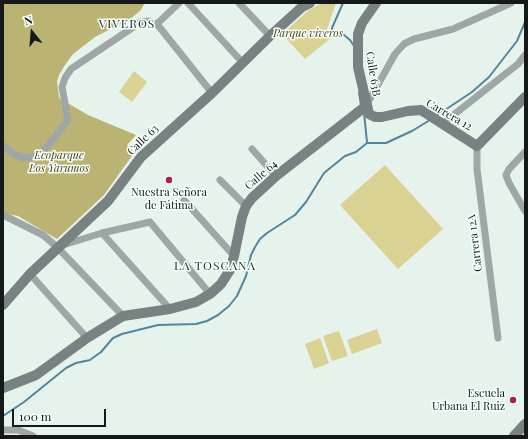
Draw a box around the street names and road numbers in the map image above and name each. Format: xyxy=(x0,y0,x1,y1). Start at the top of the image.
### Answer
street label: Calle 63B xyxy=(363,51,383,97)
street label: Carrera 12 xyxy=(424,97,474,133)
street label: Calle 63 xyxy=(125,122,161,158)
street label: Calle 64 xyxy=(242,157,280,193)
street label: Carrera 12A xyxy=(465,214,485,272)

